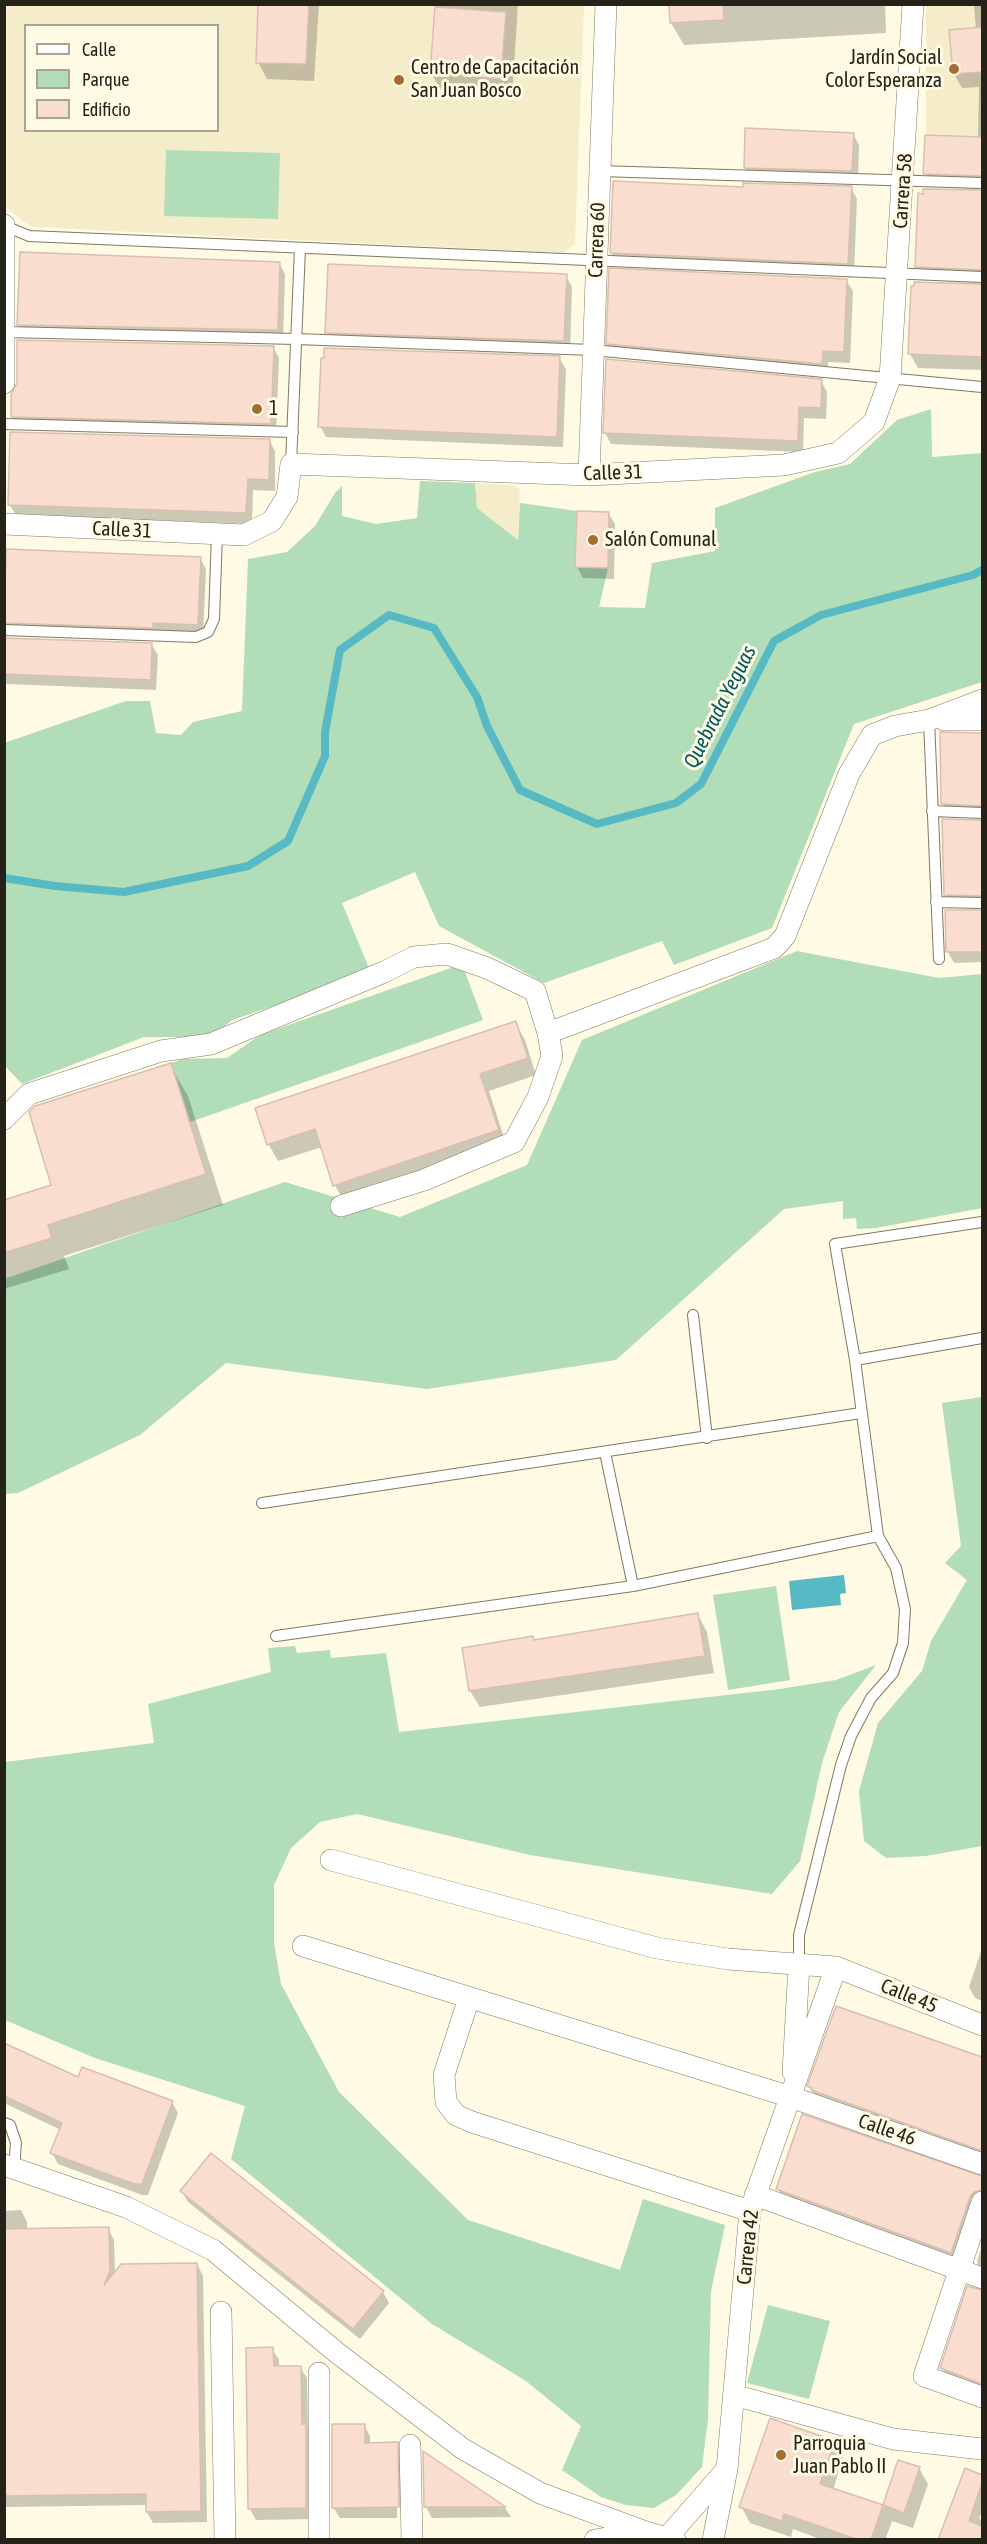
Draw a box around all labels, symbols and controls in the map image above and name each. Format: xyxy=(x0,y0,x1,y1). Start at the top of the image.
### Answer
legend xyxy=(24,24,219,132)
text: Calle xyxy=(82,39,116,60)
place label: Jardín Social Color Esperanza xyxy=(825,46,942,93)
place label: Centro de Capacitación San Juan Bosco xyxy=(411,56,579,103)
marker: Jardín Social Color Esperanza xyxy=(947,62,961,76)
text: Parque xyxy=(82,69,130,90)
marker: Centro de Capacitación San Juan Bosco xyxy=(392,73,406,87)
text: Edificio xyxy=(82,99,131,120)
street label: Carrera 58 xyxy=(888,152,918,230)
street label: Carrera 60 xyxy=(584,202,610,278)
place label: 1 xyxy=(269,397,278,421)
marker: 1 xyxy=(250,402,264,416)
street label: Calle 31 xyxy=(583,460,643,486)
street label: Calle 31 xyxy=(92,516,152,544)
place label: Salón Comunal xyxy=(605,528,716,552)
marker: Salón Comunal xyxy=(586,533,600,547)
water label: Quebrada Yeguas xyxy=(678,641,762,773)
street label: Calle 45 xyxy=(877,1974,941,2018)
street label: Calle 46 xyxy=(855,2109,919,2151)
street label: Carrera 42 xyxy=(732,2208,764,2286)
place label: Parroquia Juan Pablo II xyxy=(793,2432,886,2479)
marker: Parroquia Juan Pablo II xyxy=(774,2448,788,2462)

